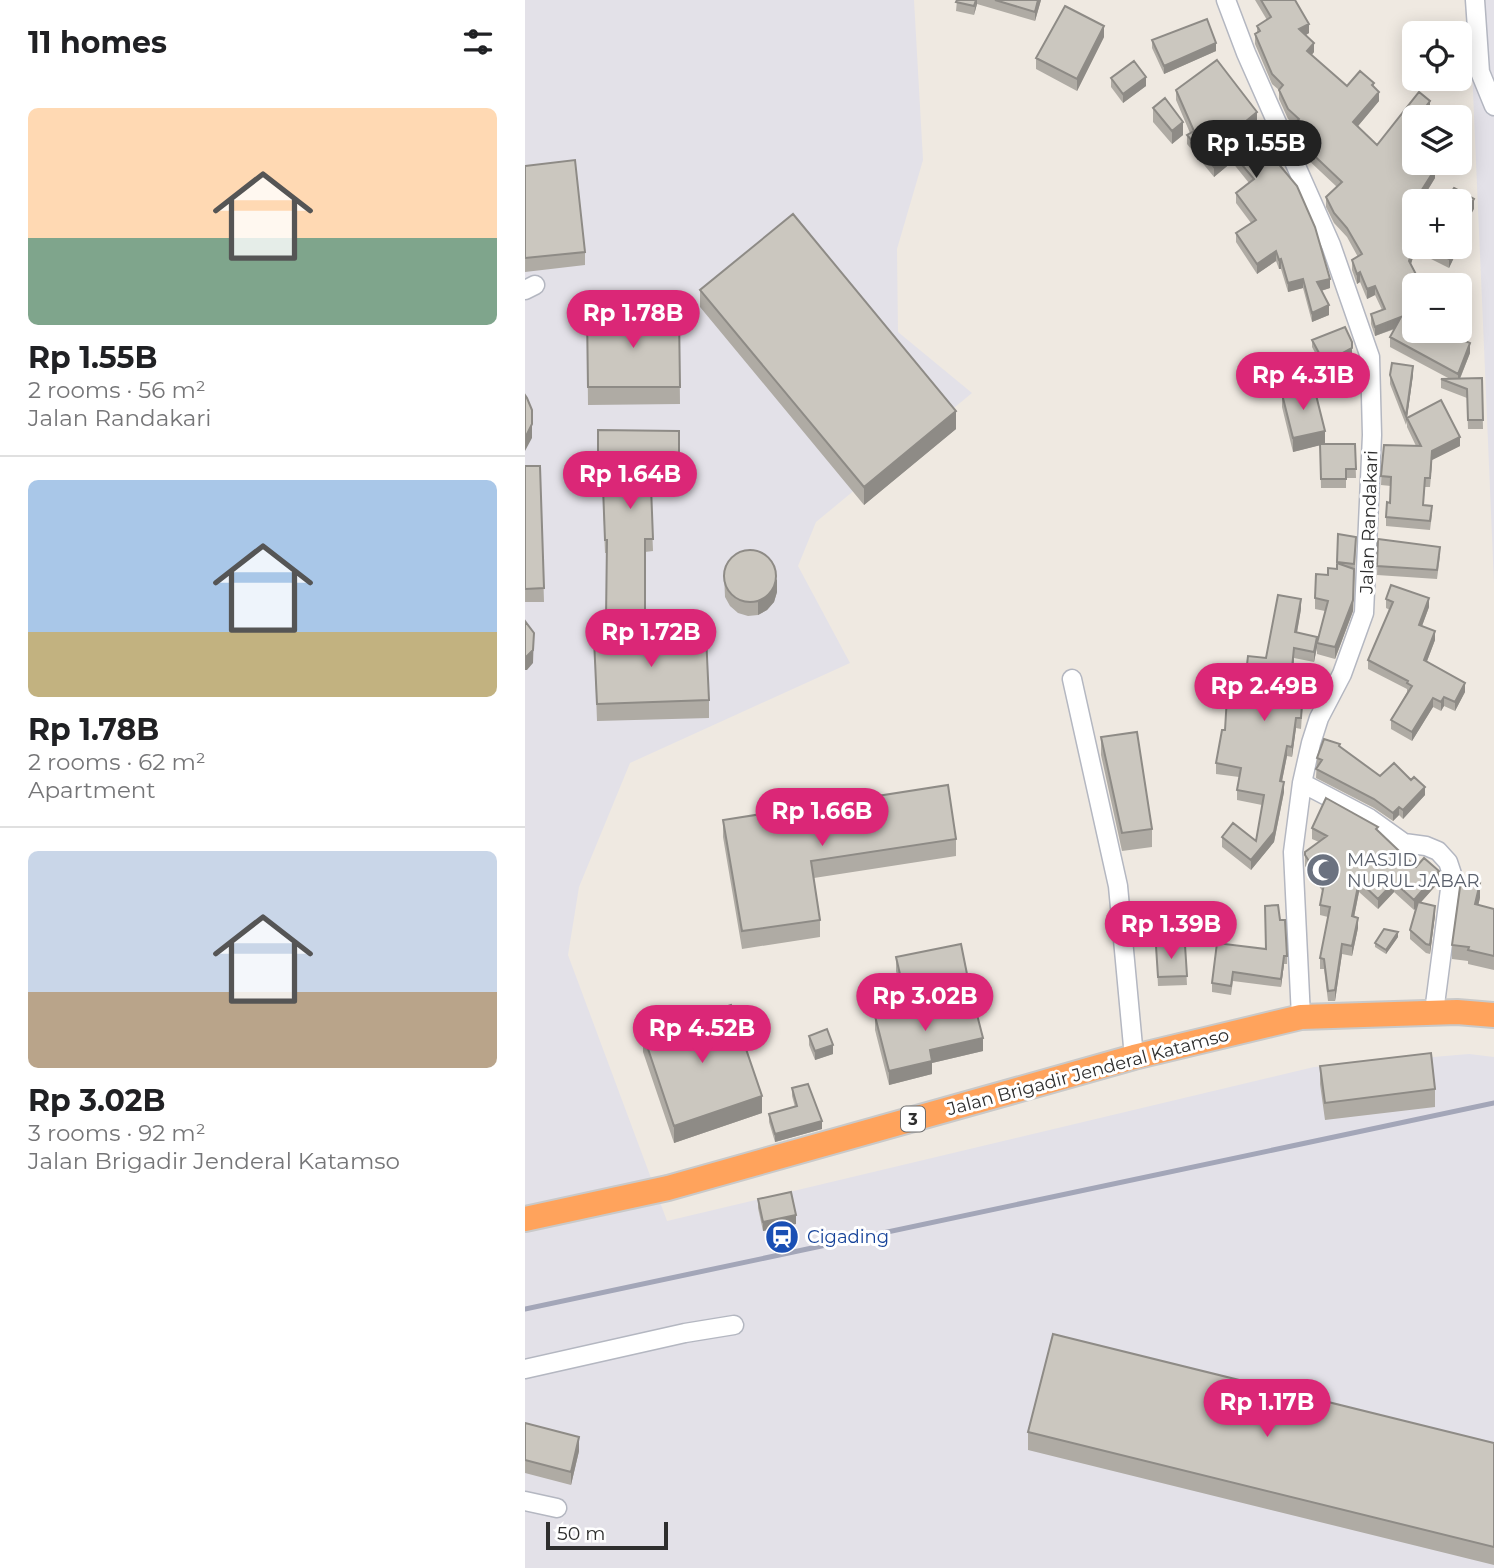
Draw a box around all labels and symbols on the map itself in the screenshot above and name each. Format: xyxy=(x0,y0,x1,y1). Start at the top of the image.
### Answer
pin: Rp 1.55B xyxy=(1184,120,1328,180)
pin: Rp 1.78B xyxy=(561,290,705,350)
pin: Rp 4.31B xyxy=(1231,352,1375,412)
street label: Jalan Randakari xyxy=(1355,450,1383,595)
pin: Rp 1.64B xyxy=(558,452,702,511)
pin: Rp 1.72B xyxy=(579,610,723,669)
pin: Rp 2.49B xyxy=(1192,664,1336,723)
pin: Rp 1.66B xyxy=(750,788,894,848)
place label: MASJID NURUL JABAR xyxy=(1347,849,1480,892)
mosque icon: MASJID NURUL JABAR xyxy=(1304,851,1342,889)
pin: Rp 1.39B xyxy=(1099,902,1243,961)
pin: Rp 3.02B xyxy=(853,974,997,1033)
pin: Rp 4.52B xyxy=(630,1006,774,1065)
street label: Jalan Brigadir Jenderal Katamso xyxy=(944,1024,1231,1121)
road number: 3 xyxy=(901,1106,925,1132)
station icon: Cigading xyxy=(763,1218,801,1256)
place label: Cigading xyxy=(807,1226,889,1248)
pin: Rp 1.17B xyxy=(1195,1380,1339,1439)
scale bar xyxy=(546,1519,669,1551)

